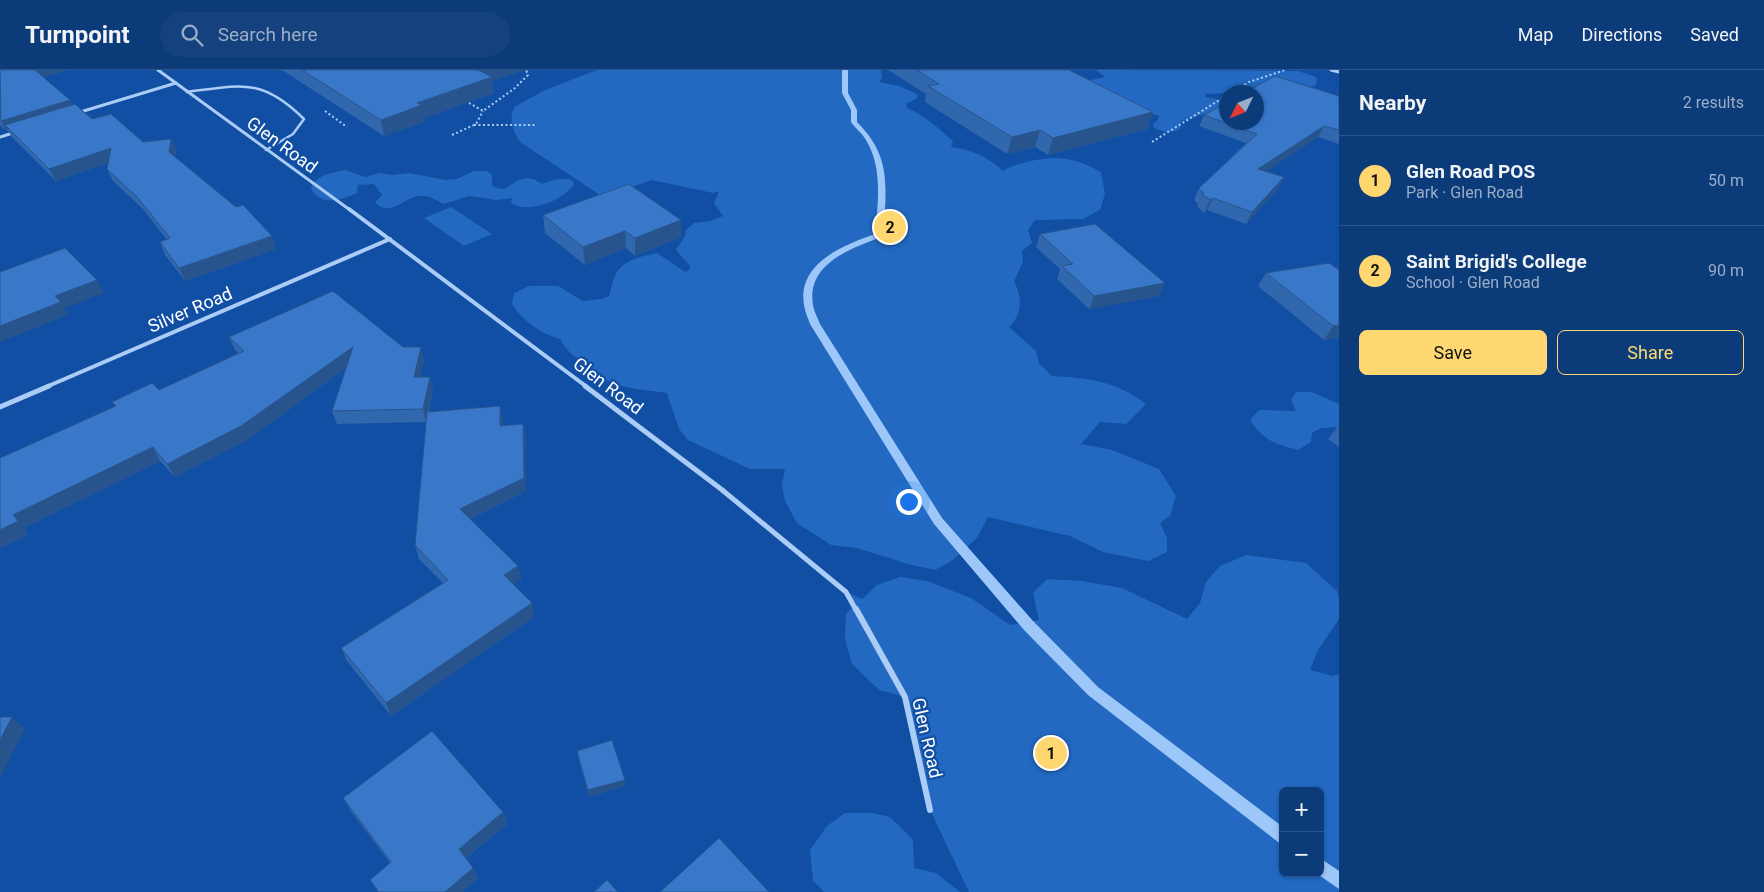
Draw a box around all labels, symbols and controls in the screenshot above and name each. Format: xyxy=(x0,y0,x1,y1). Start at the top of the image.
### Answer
search box xyxy=(160,12,510,57)
text: Turnpoint xyxy=(25,21,130,49)
icon: search xyxy=(178,21,206,49)
text: Search here xyxy=(218,23,318,46)
text: Map xyxy=(1518,24,1553,45)
text: Directions xyxy=(1581,24,1662,45)
text: Saved xyxy=(1690,24,1739,45)
north arrow xyxy=(1219,85,1264,130)
text: Nearby xyxy=(1359,91,1426,115)
text: 2 results xyxy=(1683,93,1744,112)
street label: Glen Road xyxy=(243,112,322,177)
text: Glen Road POS xyxy=(1406,160,1535,183)
text: 1 xyxy=(1370,171,1380,190)
text: 50 m xyxy=(1708,171,1744,190)
text: Park · Glen Road xyxy=(1406,183,1523,202)
pin: 2 xyxy=(874,208,906,246)
text: Saint Brigid's College xyxy=(1406,250,1587,273)
text: 2 xyxy=(1370,261,1380,280)
text: 90 m xyxy=(1708,261,1744,280)
text: School · Glen Road xyxy=(1406,273,1540,292)
street label: Silver Road xyxy=(145,282,235,337)
button: Save xyxy=(1359,330,1547,375)
button: Share xyxy=(1557,330,1744,375)
street label: Glen Road xyxy=(569,353,647,419)
your location xyxy=(896,489,922,515)
street label: Glen Road xyxy=(908,696,947,780)
pin: 1 xyxy=(1035,734,1067,772)
map controls xyxy=(1279,787,1324,877)
button: + xyxy=(1279,787,1324,832)
button: − xyxy=(1279,832,1324,877)

